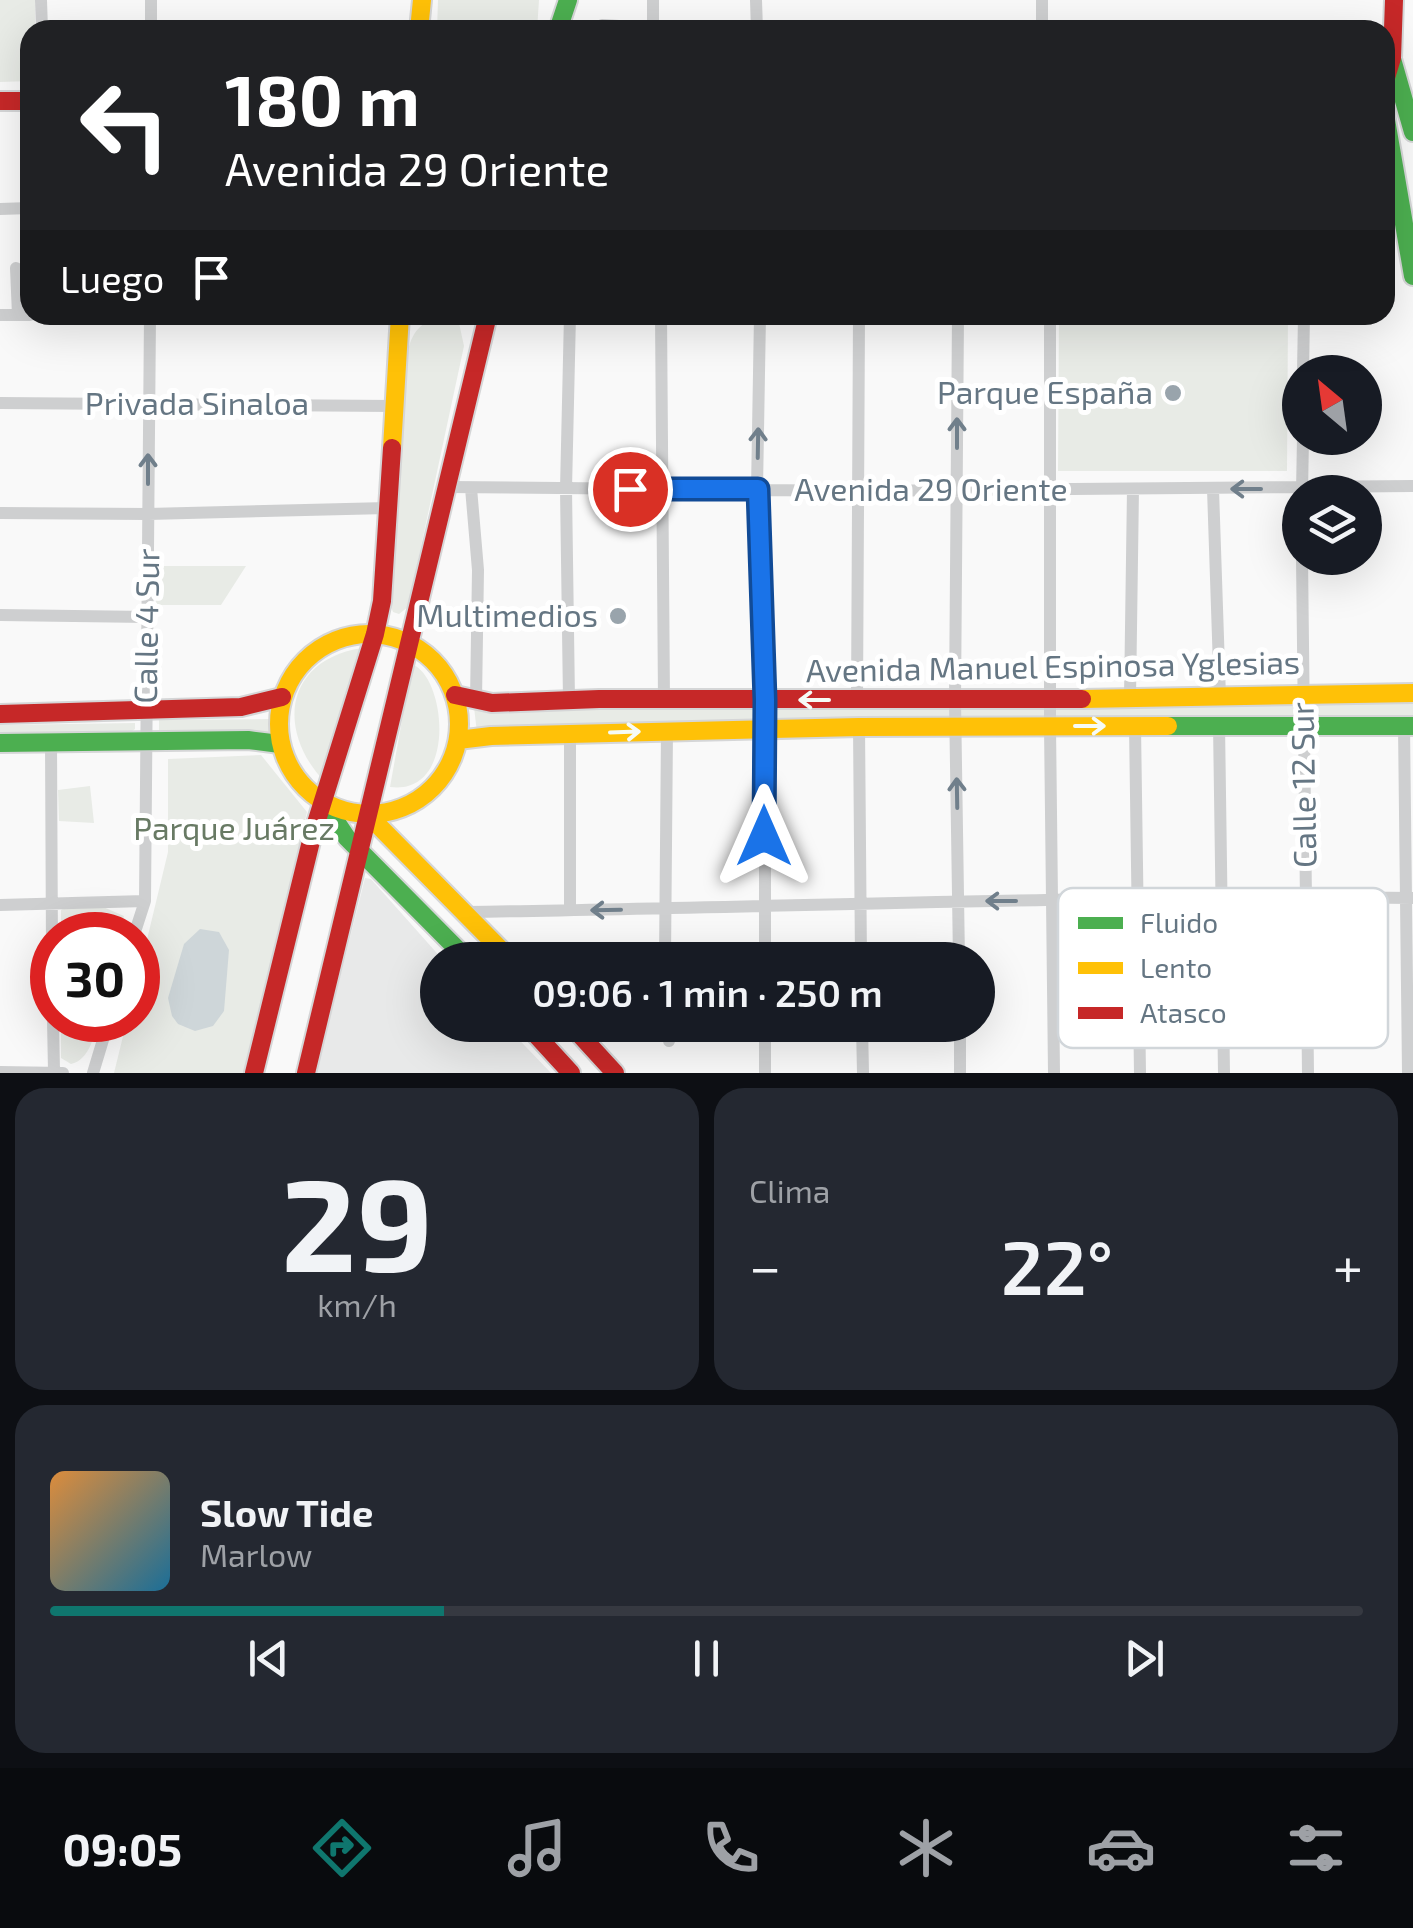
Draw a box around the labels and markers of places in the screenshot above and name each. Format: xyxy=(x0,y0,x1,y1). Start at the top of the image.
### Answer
place label: Parque España xyxy=(937,372,1153,410)
marker: Parque España xyxy=(1162,382,1184,404)
pin xyxy=(588,447,673,532)
place label: Multimedios xyxy=(416,595,598,633)
marker: Multimedios xyxy=(607,605,629,627)

